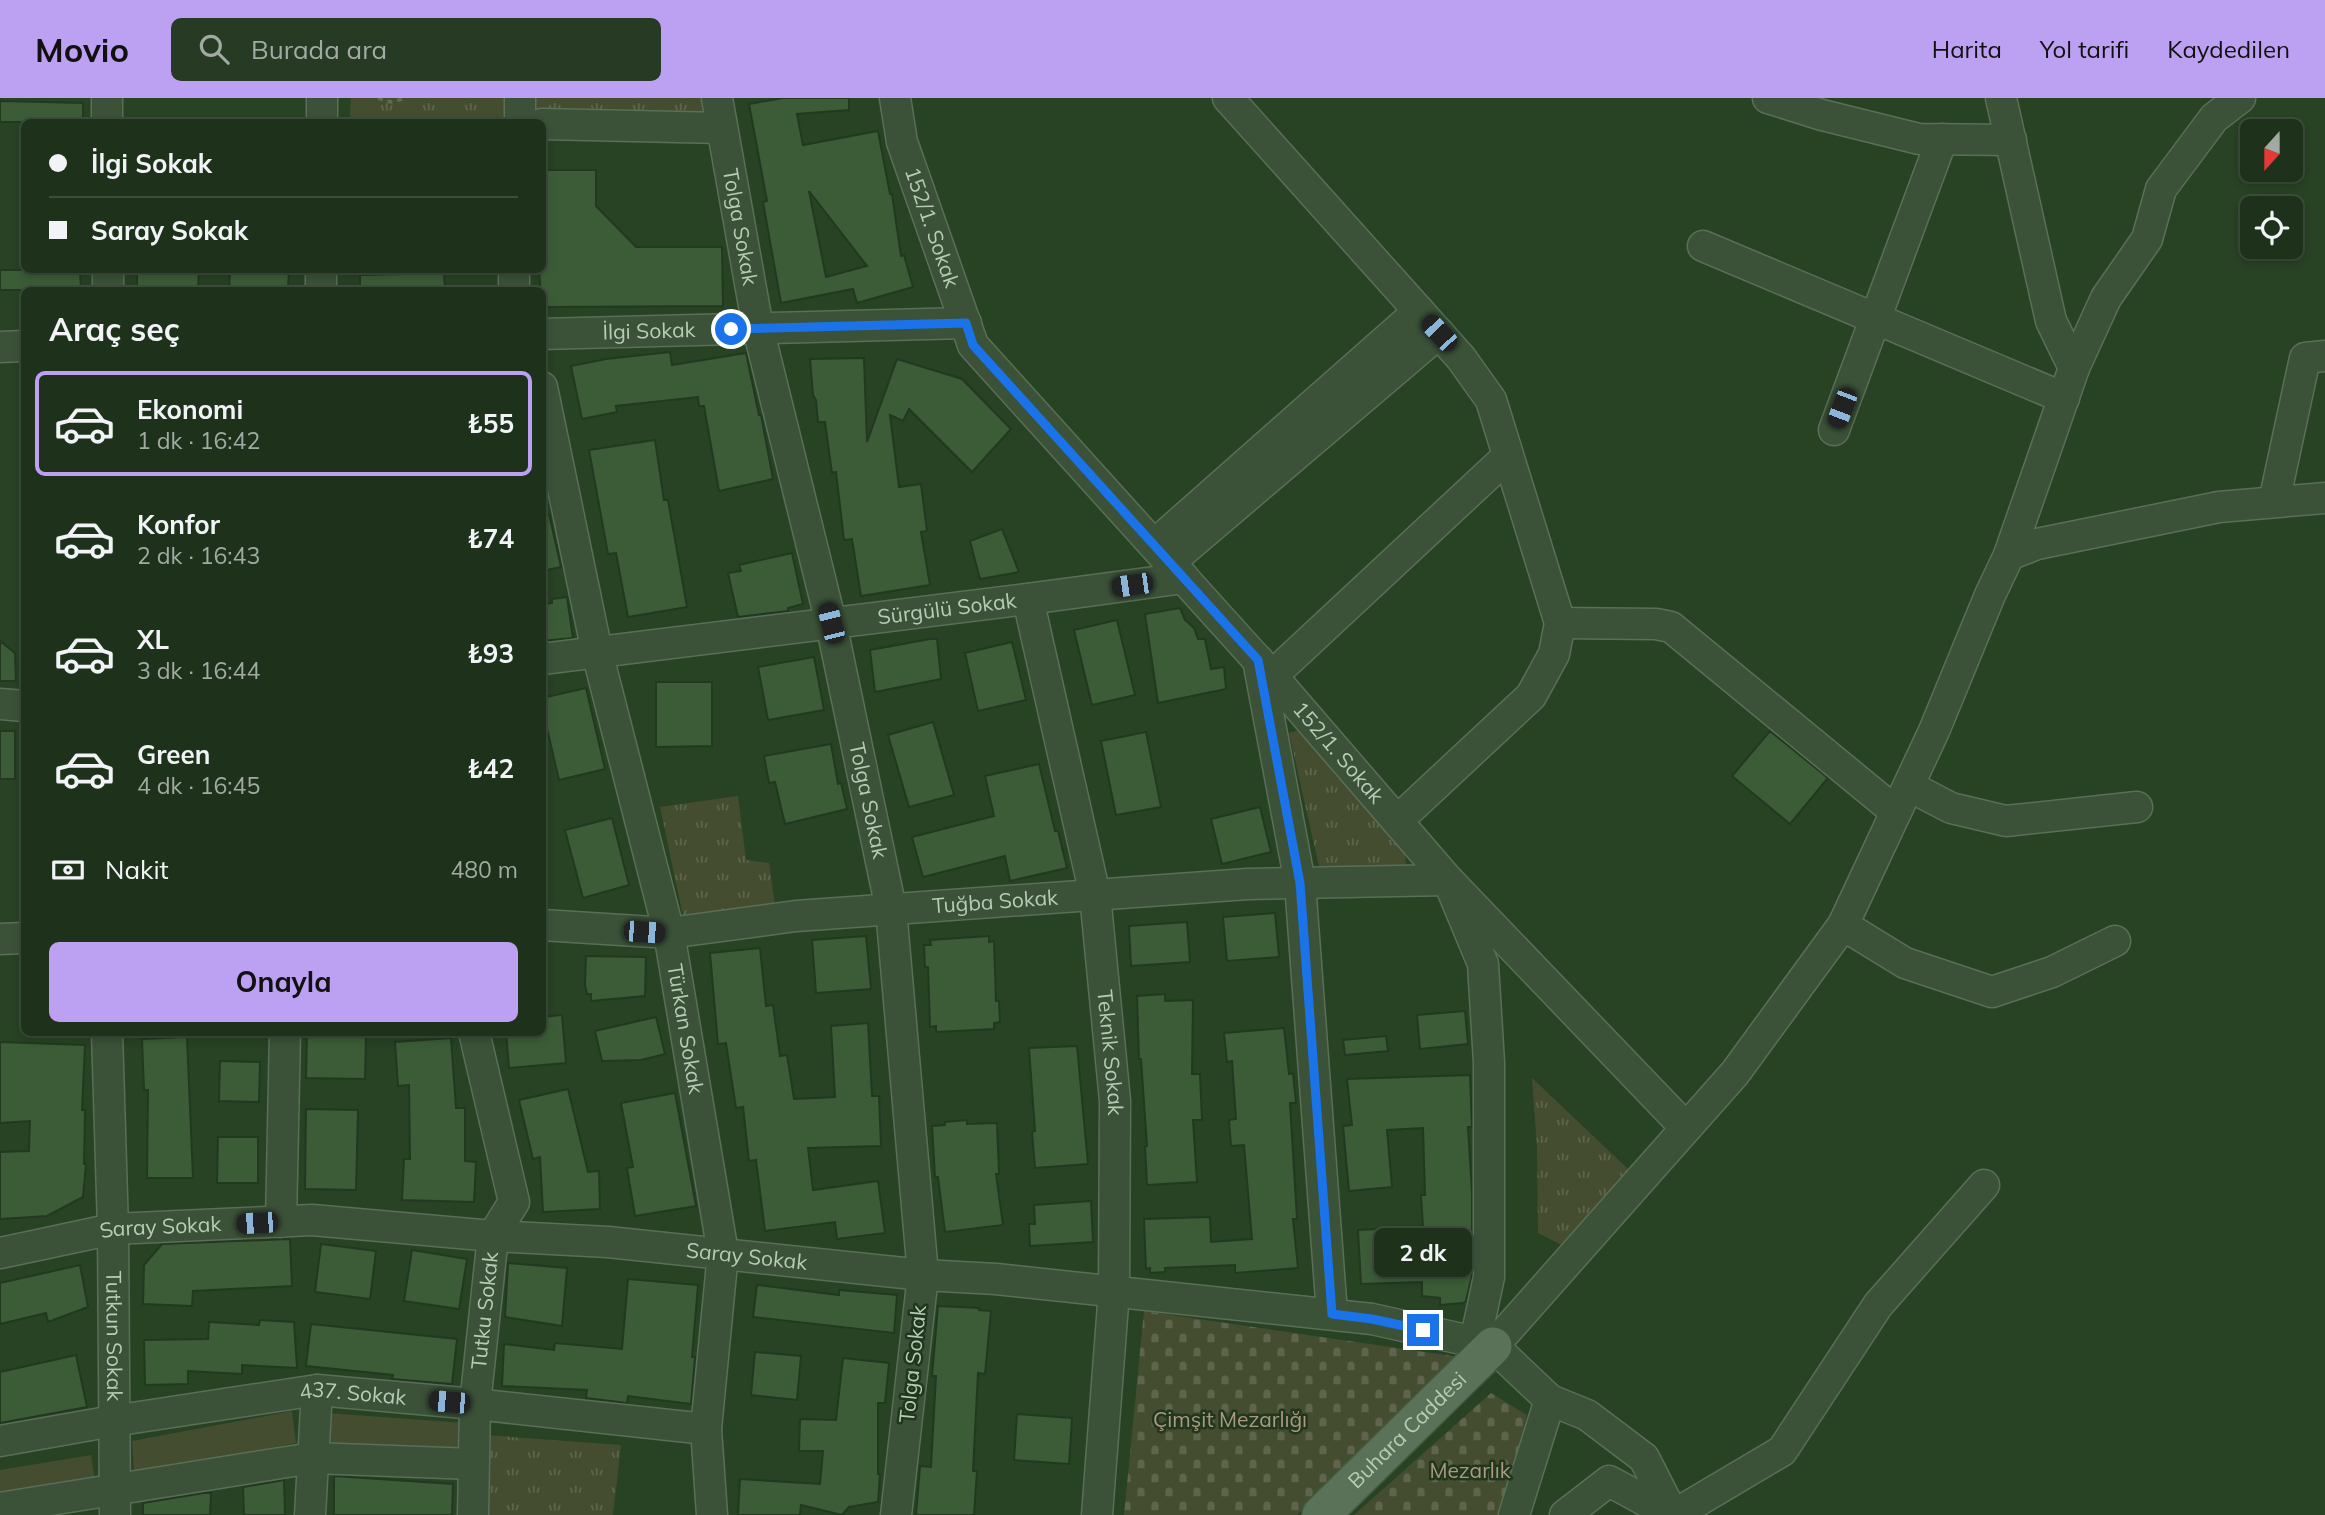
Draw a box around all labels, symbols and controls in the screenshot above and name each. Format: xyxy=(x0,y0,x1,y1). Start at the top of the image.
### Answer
search box xyxy=(171,18,661,81)
text: Movio xyxy=(35,29,129,70)
icon: search xyxy=(195,30,233,68)
text: Burada ara xyxy=(251,33,387,66)
text: Harita xyxy=(1932,34,2002,64)
text: Yol tarifi xyxy=(2040,34,2129,64)
text: Kaydedilen xyxy=(2167,34,2290,64)
north arrow xyxy=(2240,119,2303,182)
map controls xyxy=(2240,119,2303,259)
text: İlgi Sokak xyxy=(91,147,212,180)
street label: 152/1. Sokak xyxy=(900,163,966,291)
street label: Tolga Sokak xyxy=(718,166,764,287)
button: locate xyxy=(2240,196,2303,259)
text: Saray Sokak xyxy=(91,214,248,247)
text: Araç seç xyxy=(49,309,180,349)
car xyxy=(1417,310,1462,356)
route start xyxy=(715,313,747,345)
street label: İlgi Sokak xyxy=(602,316,696,344)
car xyxy=(1825,385,1860,431)
icon: car xyxy=(53,392,116,455)
text: Ekonomi xyxy=(137,393,243,426)
text: ₺55 xyxy=(467,407,514,440)
text: 1 dk · 16:42 xyxy=(137,426,260,455)
icon: car xyxy=(53,507,116,570)
text: Konfor xyxy=(137,508,220,541)
text: ₺74 xyxy=(467,522,514,555)
text: 2 dk · 16:43 xyxy=(137,541,260,570)
car xyxy=(1110,572,1155,598)
street label: Sürgülü Sokak xyxy=(876,587,1018,629)
car xyxy=(816,600,847,646)
icon: car xyxy=(53,622,116,685)
text: XL xyxy=(137,623,169,656)
text: ₺93 xyxy=(467,637,514,670)
text: 3 dk · 16:44 xyxy=(137,656,260,685)
street label: 152/1. Sokak xyxy=(1288,696,1390,808)
icon: car xyxy=(53,737,116,800)
text: Green xyxy=(137,738,210,771)
street label: Tolga Sokak xyxy=(844,740,894,861)
text: ₺42 xyxy=(467,752,514,785)
text: 4 dk · 16:45 xyxy=(137,771,260,800)
icon: cash xyxy=(49,851,87,889)
text: Nakit xyxy=(105,853,169,886)
text: 480 m xyxy=(450,855,518,884)
street label: Tuğba Sokak xyxy=(931,883,1059,918)
car xyxy=(623,920,666,944)
button: Onayla xyxy=(49,942,518,1022)
street label: Türkan Sokak xyxy=(662,962,710,1096)
street label: Teknik Sokak xyxy=(1092,989,1129,1116)
street label: Saray Sokak xyxy=(97,1210,222,1244)
car xyxy=(236,1211,279,1235)
callout: 2 dk xyxy=(1374,1228,1472,1278)
street label: Saray Sokak xyxy=(685,1236,809,1275)
text: 2 dk xyxy=(1399,1238,1447,1267)
street label: Tutku Sokak xyxy=(465,1250,503,1371)
street label: Tutkun Sokak xyxy=(101,1270,128,1401)
street label: Tolga Sokak xyxy=(893,1304,931,1424)
route end xyxy=(1407,1314,1439,1346)
street label: Buhara Caddesi xyxy=(1342,1366,1471,1493)
street label: 437. Sokak xyxy=(297,1376,408,1410)
car xyxy=(428,1390,471,1414)
park label: Çimşit Mezarlığı xyxy=(1153,1406,1307,1432)
park label: Mezarlık xyxy=(1429,1457,1511,1483)

